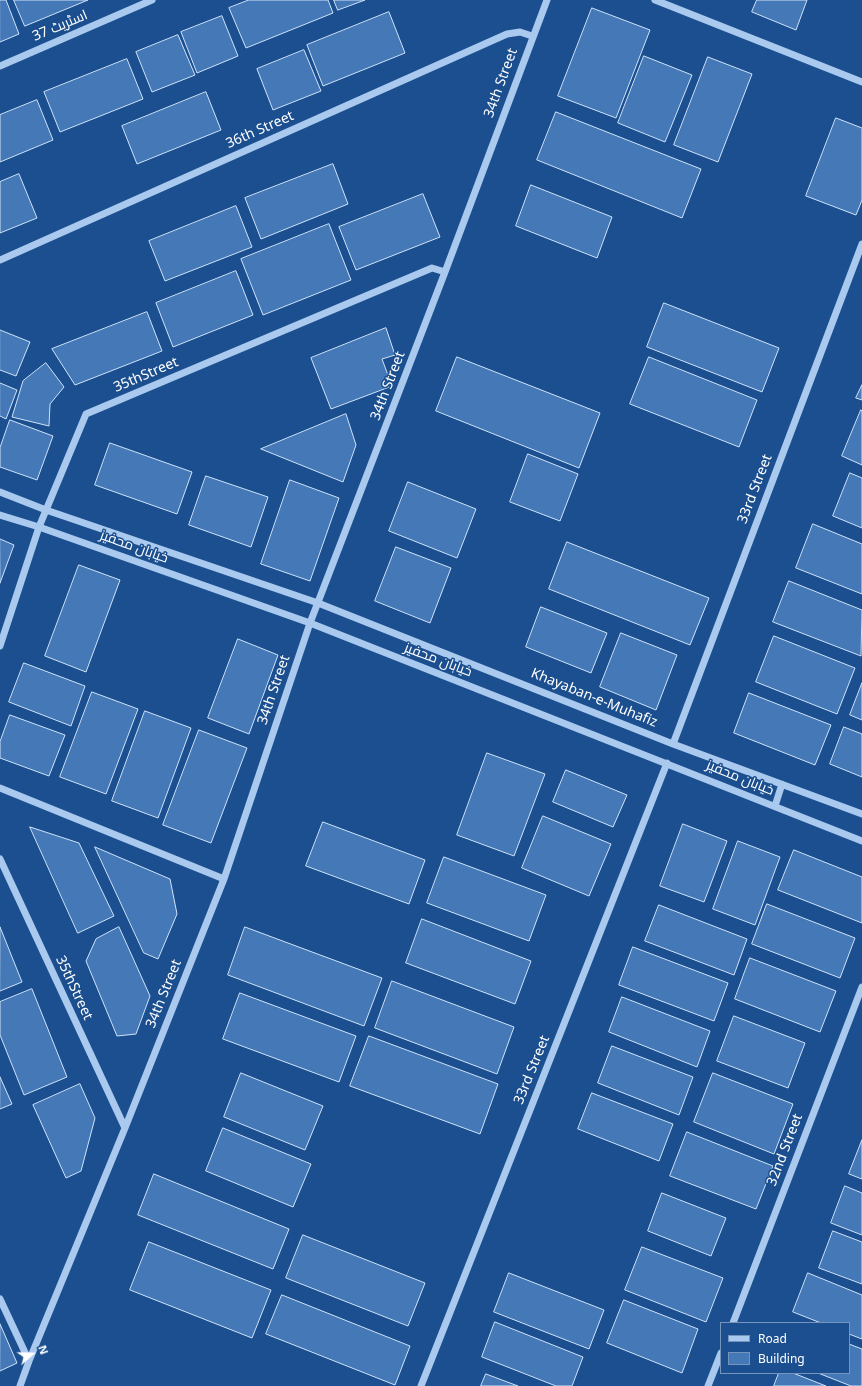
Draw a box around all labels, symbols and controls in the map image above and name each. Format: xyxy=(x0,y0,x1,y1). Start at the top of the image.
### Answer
street label: اسٹریٹ 37 xyxy=(30,7,90,45)
street label: 34th Street xyxy=(481,46,521,120)
street label: 36th Street xyxy=(223,108,297,152)
street label: 34th Street xyxy=(367,349,409,423)
street label: 35thStreet xyxy=(111,354,181,396)
street label: 33rd Street xyxy=(734,452,776,526)
street label: خیابان محفیز xyxy=(98,527,170,567)
street label: خیابان محفیز xyxy=(402,639,474,681)
street label: 34th Street xyxy=(254,653,294,727)
street label: Khayaban-e-Muhafiz xyxy=(528,665,660,731)
street label: خیابان محفیز xyxy=(704,757,776,799)
street label: 35thStreet xyxy=(52,953,96,1023)
street label: 34th Street xyxy=(143,957,185,1031)
street label: 33rd Street xyxy=(511,1033,553,1107)
street label: 32nd Street xyxy=(764,1112,806,1188)
legend xyxy=(720,1322,850,1374)
text: Road xyxy=(758,1330,787,1347)
north arrow xyxy=(12,1334,52,1374)
text: N xyxy=(35,1343,52,1356)
text: Building xyxy=(758,1350,805,1367)

